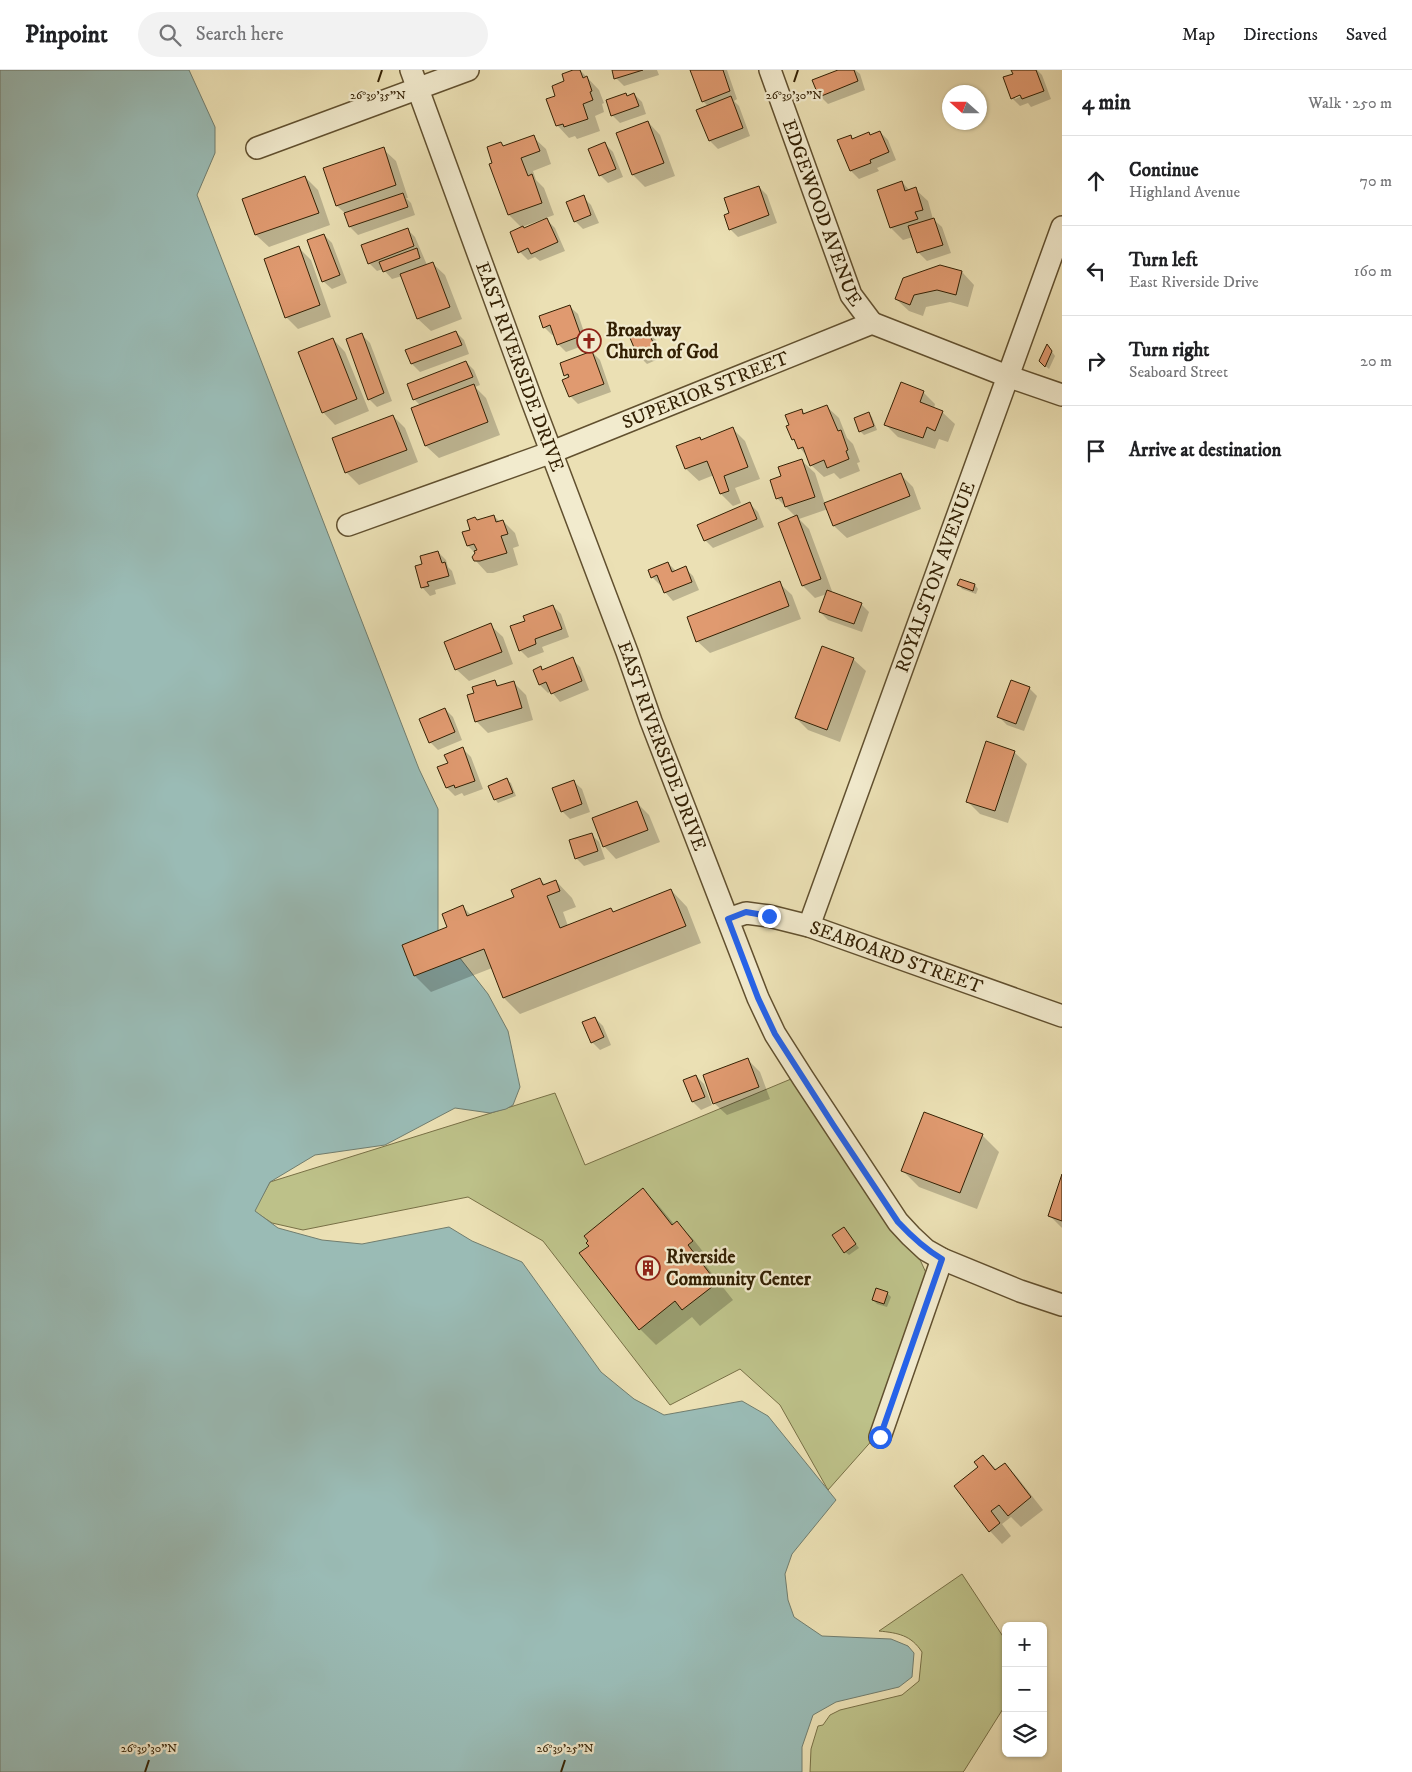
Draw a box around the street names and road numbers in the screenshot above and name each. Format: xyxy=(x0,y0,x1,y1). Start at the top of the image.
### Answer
street label: EDGEWOOD AVENUE xyxy=(777,116,867,311)
street label: EAST RIVERSIDE DRIVE xyxy=(471,259,569,475)
street label: SUPERIOR STREET xyxy=(619,346,793,434)
street label: ROYALSTON AVENUE xyxy=(890,479,980,676)
street label: EAST RIVERSIDE DRIVE xyxy=(612,638,711,854)
street label: SEABOARD STREET xyxy=(807,916,986,999)

